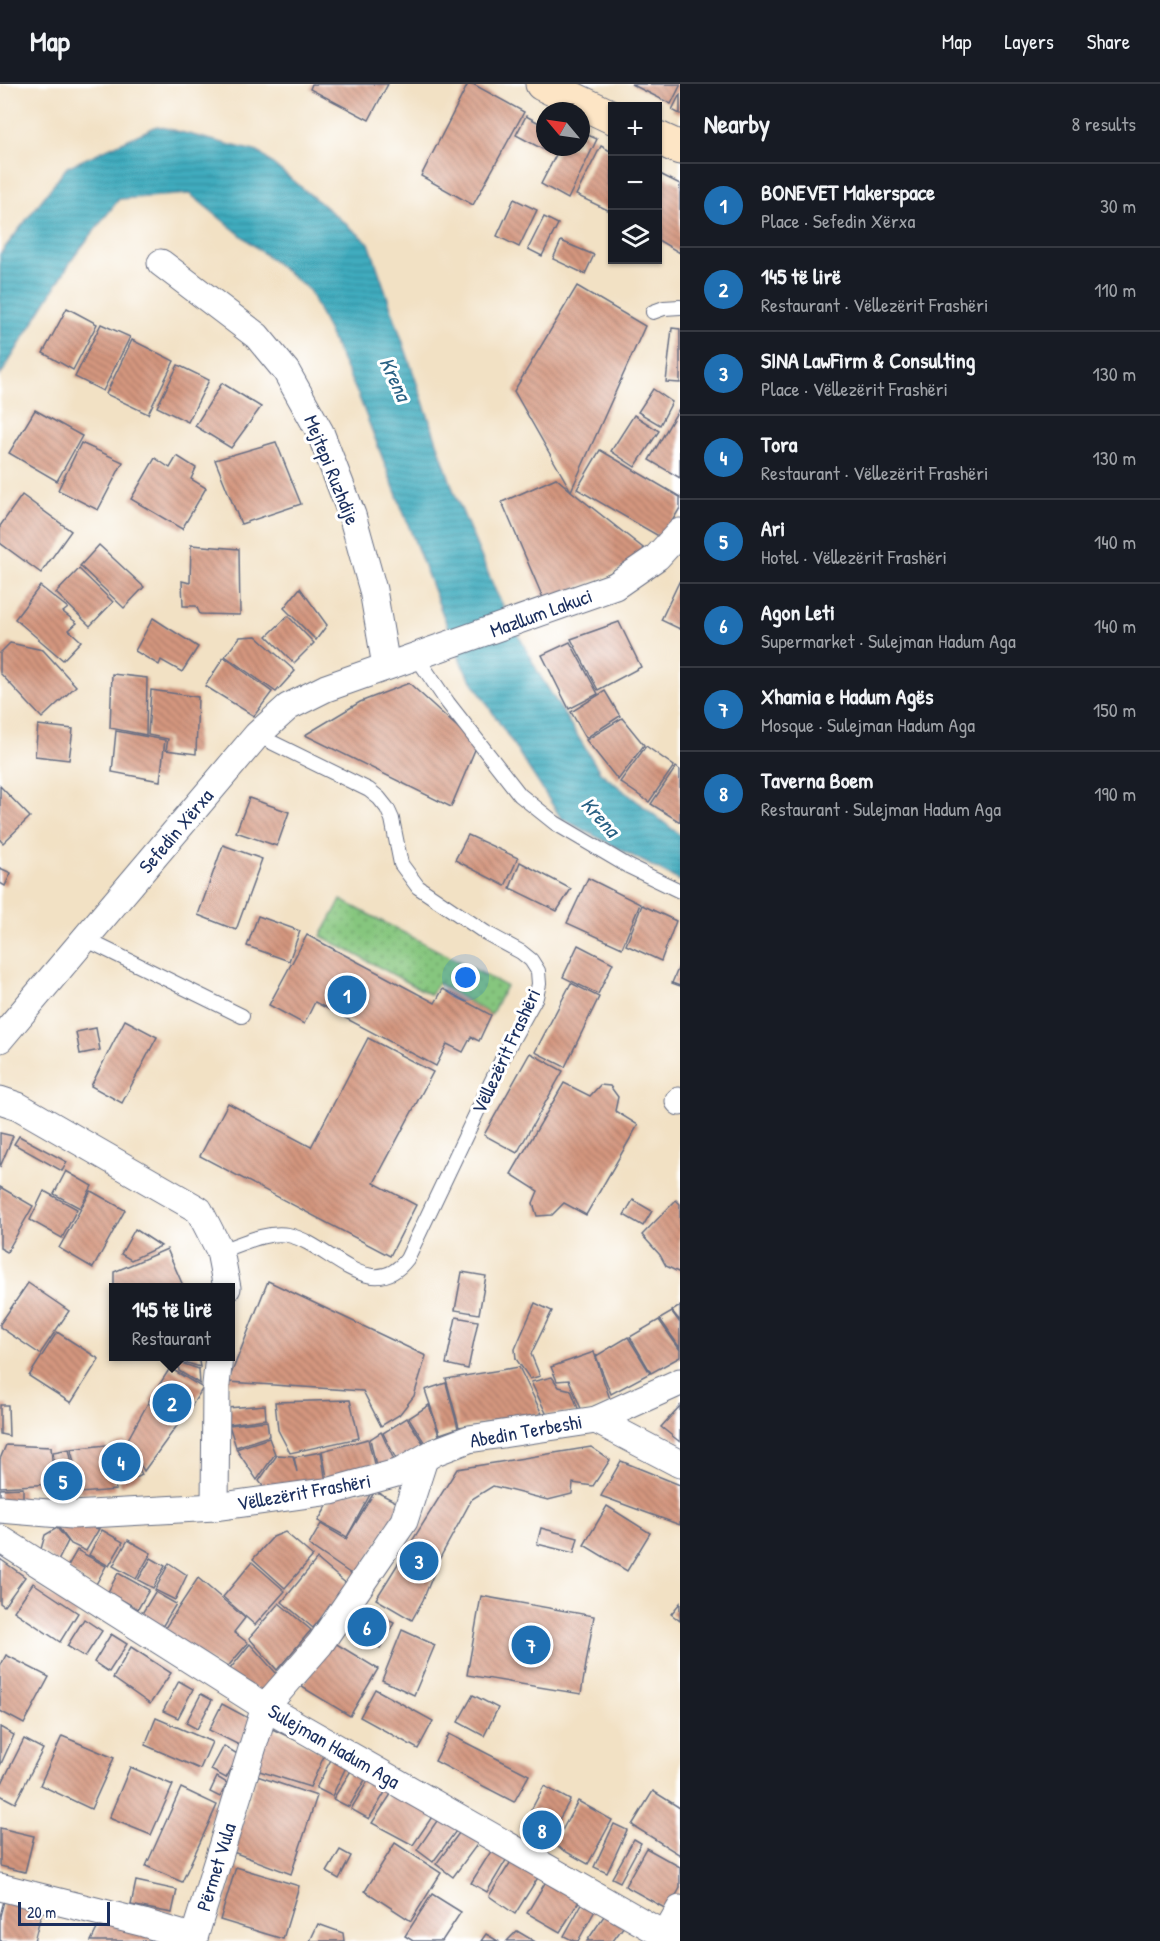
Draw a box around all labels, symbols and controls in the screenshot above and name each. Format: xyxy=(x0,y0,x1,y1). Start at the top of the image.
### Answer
text: Map xyxy=(30,22,70,60)
text: Map xyxy=(942,27,971,56)
text: Layers xyxy=(1004,27,1054,56)
text: Share xyxy=(1087,27,1130,56)
north arrow xyxy=(536,102,590,156)
map controls xyxy=(608,102,662,264)
button: + xyxy=(608,102,662,156)
text: Nearby xyxy=(704,106,770,141)
text: 8 results xyxy=(1071,110,1136,137)
button: − xyxy=(608,156,662,210)
text: BONEVET Makerspace xyxy=(761,177,935,207)
text: 1 xyxy=(720,192,727,219)
text: 30 m xyxy=(1100,192,1136,219)
text: Place · Sefedin Xërxa xyxy=(761,207,915,234)
button: layers xyxy=(608,210,662,264)
text: 145 të lirë xyxy=(761,261,841,291)
text: 2 xyxy=(719,276,728,303)
text: 110 m xyxy=(1094,276,1136,303)
text: Restaurant · Vëllezërit Frashëri xyxy=(761,291,988,318)
text: SINA LawFirm & Consulting xyxy=(761,345,975,375)
water label: Krena xyxy=(373,352,419,408)
text: 3 xyxy=(719,360,728,387)
text: 130 m xyxy=(1093,360,1136,387)
text: Place · Vëllezërit Frashëri xyxy=(761,375,948,402)
street label: Mejtepi Ruzhdije xyxy=(298,411,367,529)
text: Tora xyxy=(761,429,797,459)
text: 4 xyxy=(720,444,727,471)
text: 130 m xyxy=(1093,444,1136,471)
text: Restaurant · Vëllezërit Frashëri xyxy=(761,459,988,486)
text: Ari xyxy=(761,513,785,543)
text: 5 xyxy=(719,528,728,555)
text: 140 m xyxy=(1094,528,1136,555)
text: Hotel · Vëllezërit Frashëri xyxy=(761,543,947,570)
street label: Mazllum Lakuci xyxy=(486,582,596,644)
text: Agon Leti xyxy=(761,597,835,627)
text: 6 xyxy=(720,612,727,639)
text: 140 m xyxy=(1094,612,1136,639)
text: Supermarket · Sulejman Hadum Aga xyxy=(761,627,1016,654)
text: Xhamia e Hadum Agës xyxy=(761,681,934,711)
text: 7 xyxy=(719,696,728,723)
text: 150 m xyxy=(1093,696,1136,723)
text: Mosque · Sulejman Hadum Aga xyxy=(761,711,975,738)
text: Taverna Boem xyxy=(761,765,873,795)
text: 8 xyxy=(719,780,728,807)
text: 190 m xyxy=(1094,780,1136,807)
street label: Sefedin Xërxa xyxy=(132,783,219,879)
water label: Krena xyxy=(574,790,628,845)
text: Restaurant · Sulejman Hadum Aga xyxy=(761,795,1001,822)
your location xyxy=(451,963,480,992)
pin: 1 xyxy=(328,972,366,1018)
street label: Vëllezërit Frashëri xyxy=(465,984,546,1118)
popup xyxy=(109,1283,235,1361)
text: 145 të lirë xyxy=(132,1294,212,1324)
text: Restaurant xyxy=(132,1324,211,1351)
pin: 2 xyxy=(152,1380,192,1426)
street label: Abedin Terbeshi xyxy=(468,1407,584,1454)
pin: 4 xyxy=(102,1440,140,1484)
pin: 5 xyxy=(44,1458,82,1504)
street label: Vëllezërit Frashëri xyxy=(235,1466,373,1517)
pin: 3 xyxy=(400,1538,438,1584)
pin: 6 xyxy=(348,1604,386,1650)
pin: 7 xyxy=(512,1622,550,1668)
street label: Sulejman Hadum Aga xyxy=(263,1697,405,1794)
pin: 8 xyxy=(522,1808,562,1852)
street label: Përmet Vula xyxy=(189,1819,242,1914)
scale bar xyxy=(18,1899,110,1926)
text: 20 m xyxy=(27,1901,56,1923)

